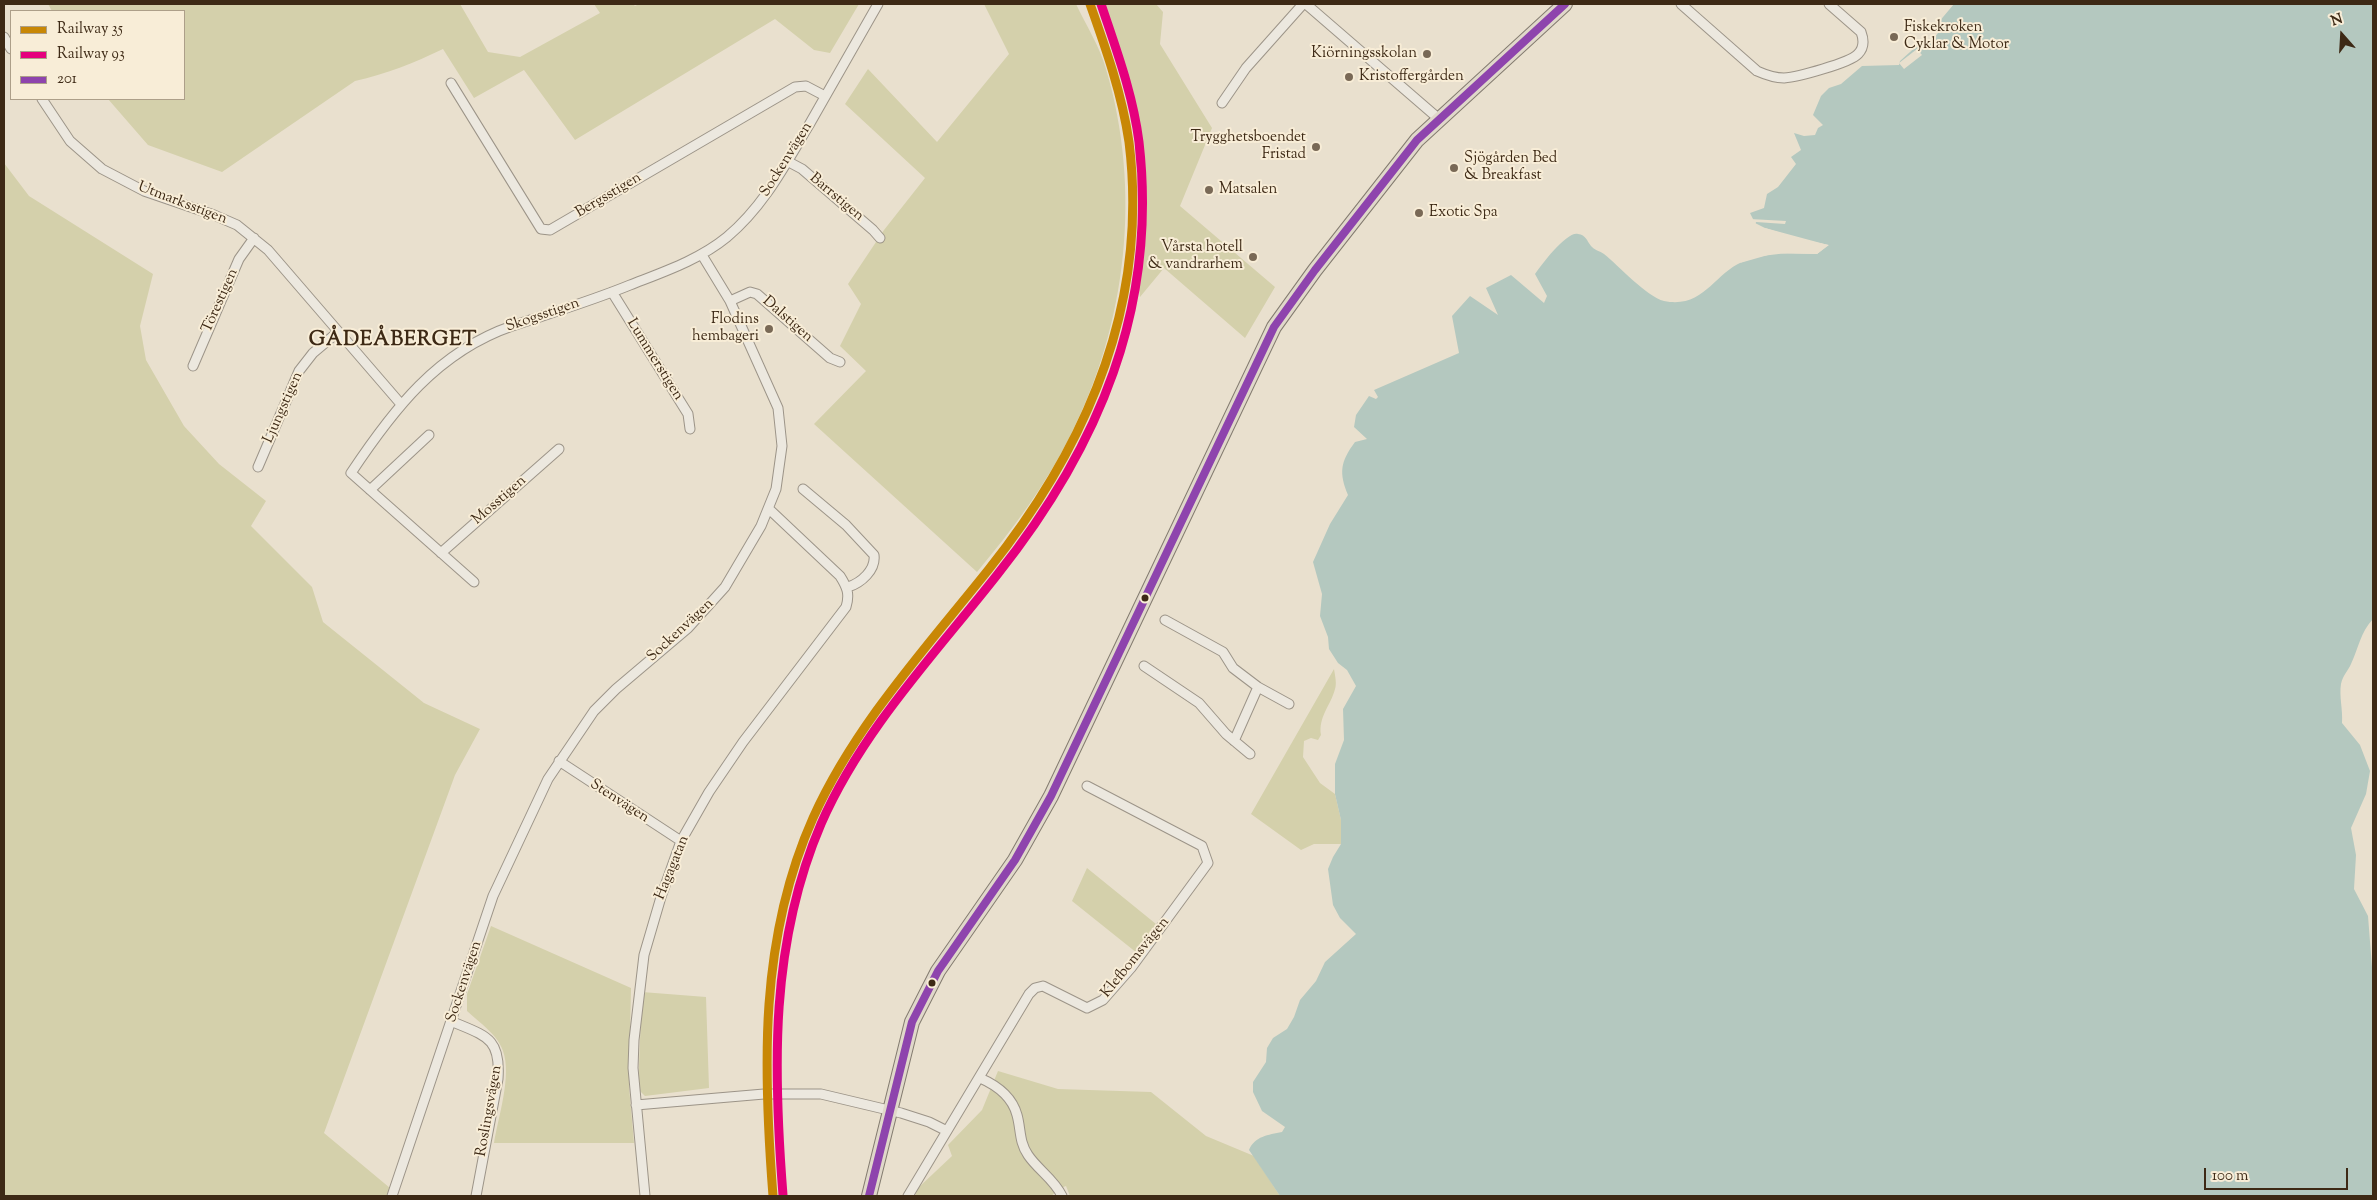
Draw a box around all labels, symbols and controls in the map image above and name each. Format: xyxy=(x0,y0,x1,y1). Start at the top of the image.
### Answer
legend xyxy=(10,10,185,100)
north arrow xyxy=(2317,10,2367,60)
text: N xyxy=(2329,10,2346,32)
text: Railway 35 xyxy=(57,19,123,40)
place label: Fiskekroken Cyklar & Motor xyxy=(1904,19,2009,54)
marker: Fiskekroken Cyklar & Motor xyxy=(1888,31,1900,43)
text: Railway 93 xyxy=(57,44,125,65)
place label: Kiörningsskolan xyxy=(1311,45,1417,63)
marker: Kiörningsskolan xyxy=(1421,48,1433,60)
place label: Kristoffergården xyxy=(1359,68,1464,86)
text: 201 xyxy=(57,69,77,90)
marker: Kristoffergården xyxy=(1343,71,1355,83)
street label: Sockenvägen xyxy=(757,119,817,201)
place label: Trygghetsboendet Fristad xyxy=(1190,129,1306,164)
marker: Trygghetsboendet Fristad xyxy=(1310,141,1322,153)
place label: Sjögården Bed & Breakfast xyxy=(1464,150,1557,185)
marker: Sjögården Bed & Breakfast xyxy=(1448,162,1460,174)
street label: Bergsstigen xyxy=(573,169,645,223)
street label: Barrstigen xyxy=(805,170,867,226)
street label: Utmarksstigen xyxy=(135,179,229,229)
place label: Matsalen xyxy=(1219,181,1277,199)
marker: Matsalen xyxy=(1203,184,1215,196)
place label: Exotic Spa xyxy=(1429,204,1498,222)
marker: Exotic Spa xyxy=(1413,207,1425,219)
place label: Vårsta hotell & vandrarhem xyxy=(1148,239,1243,274)
marker: Vårsta hotell & vandrarhem xyxy=(1247,251,1259,263)
street label: Törestigen xyxy=(199,266,243,336)
street label: Dalstigen xyxy=(758,293,816,347)
street label: Skogsstigen xyxy=(504,295,582,337)
place label: Flodins hembageri xyxy=(692,311,759,346)
street label: Lummerstigen xyxy=(622,316,686,404)
marker: Flodins hembageri xyxy=(763,323,775,335)
district label: GÅDEÅBERGET xyxy=(307,330,479,354)
street label: Ljungstigen xyxy=(260,370,308,446)
street label: Mosstigen xyxy=(469,473,531,529)
unlabelled marker xyxy=(1140,593,1150,603)
street label: Sockenvägen xyxy=(644,595,718,667)
street label: Stenvägen xyxy=(586,776,652,828)
street label: Hagagatan xyxy=(652,833,694,903)
street label: Klefbomsvägen xyxy=(1098,914,1174,1002)
street label: Sockenvägen xyxy=(443,939,487,1025)
unlabelled marker xyxy=(927,978,937,988)
street label: Roslingsvägen xyxy=(473,1064,507,1158)
scale bar xyxy=(2207,1158,2351,1190)
text: 100 m xyxy=(2212,1166,2248,1187)

